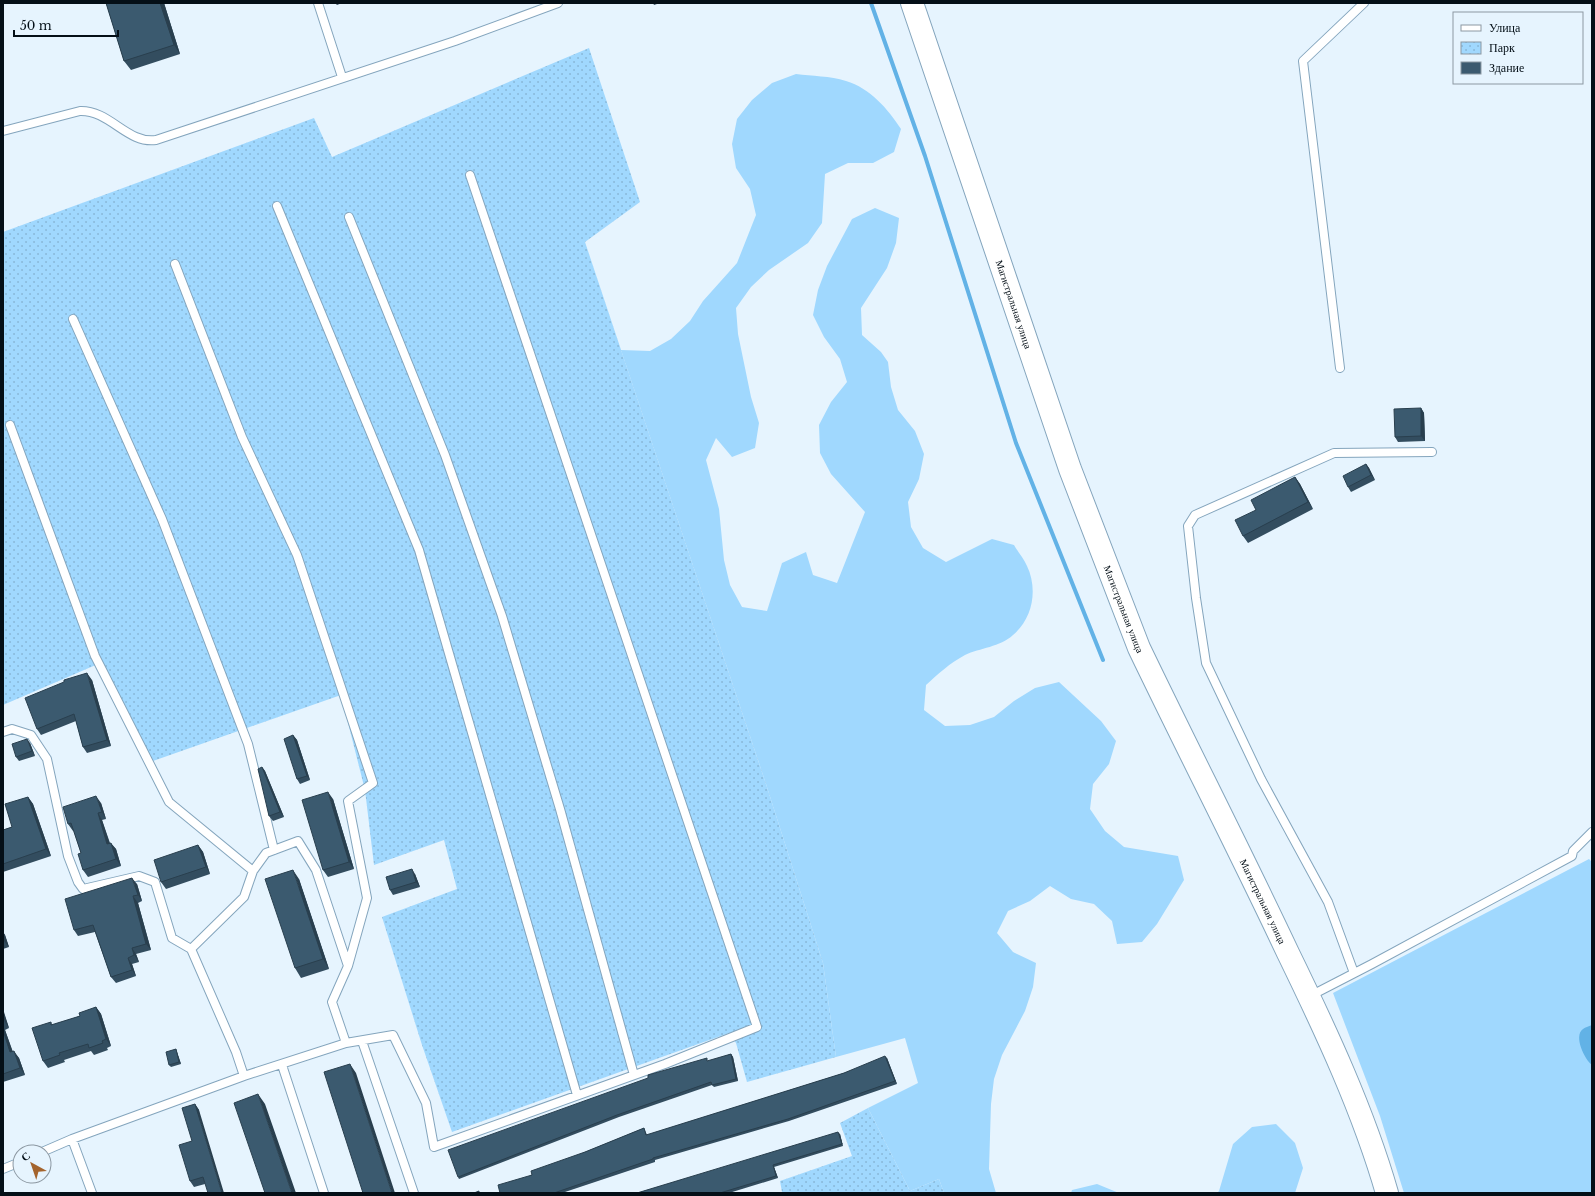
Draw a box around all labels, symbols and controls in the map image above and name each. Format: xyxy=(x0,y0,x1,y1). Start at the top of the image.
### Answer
scale bar xyxy=(14,12,118,38)
legend xyxy=(1453,12,1583,84)
text: 50 m xyxy=(20,18,52,33)
text: Улица xyxy=(1489,20,1521,35)
text: Парк xyxy=(1489,40,1515,55)
text: Здание xyxy=(1489,60,1524,75)
street label: Магистральная улица xyxy=(993,258,1035,351)
street label: Магистральная улица xyxy=(1101,563,1147,655)
street label: Магистральная улица xyxy=(1237,857,1289,946)
north arrow xyxy=(12,1144,52,1184)
text: С xyxy=(18,1148,33,1164)

